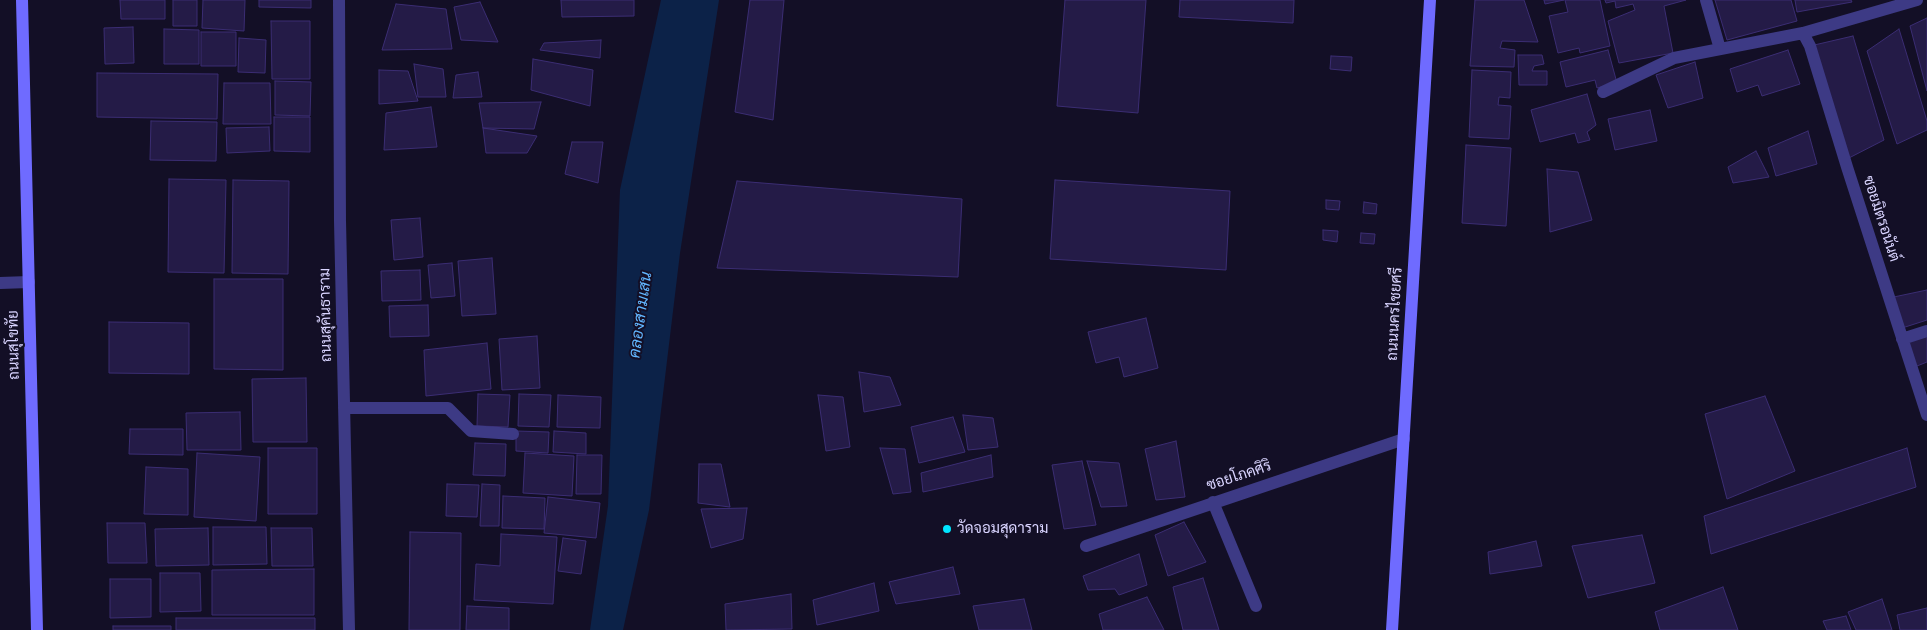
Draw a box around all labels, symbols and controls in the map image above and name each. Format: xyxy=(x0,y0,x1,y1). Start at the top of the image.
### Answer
street label: ซอยมิตรอนันต์ xyxy=(1859,174,1903,264)
street label: ถนนนครไชยศรี xyxy=(1384,267,1406,361)
street label: ถนนสุคันธาราม xyxy=(316,268,336,362)
water label: คลองสามเสน xyxy=(625,271,657,359)
street label: ถนนสุโขทัย xyxy=(4,310,24,380)
street label: ซอยโภคศิริ xyxy=(1204,457,1274,495)
place label: วัดจอมสุดาราม xyxy=(957,520,1049,538)
marker: วัดจอมสุดาราม xyxy=(941,523,953,535)

